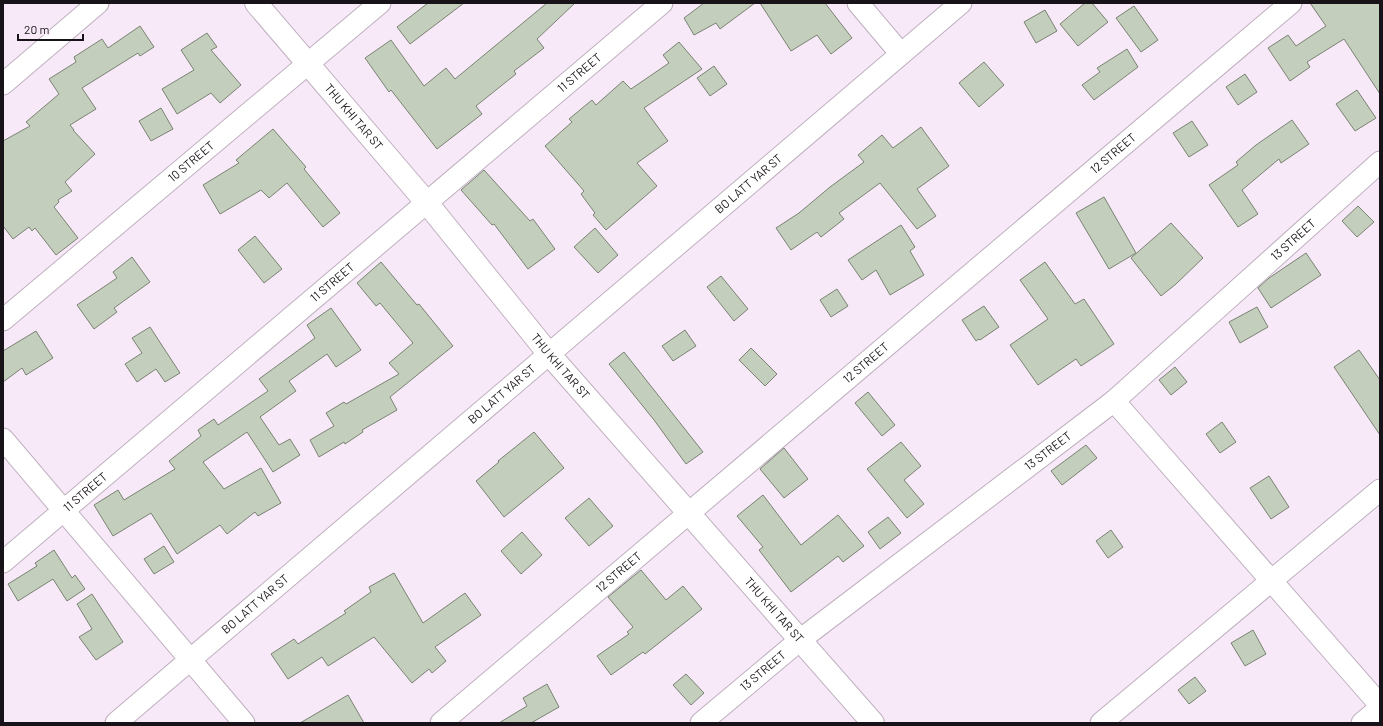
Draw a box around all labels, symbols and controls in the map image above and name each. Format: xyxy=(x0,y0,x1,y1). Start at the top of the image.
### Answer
scale bar xyxy=(18,16,83,42)
text: 20 m xyxy=(24,22,50,36)
street label: 11 STREET xyxy=(554,50,604,95)
street label: THU KHI TAR ST xyxy=(322,80,386,152)
street label: 12 STREET xyxy=(1087,129,1138,176)
street label: 10 STREET xyxy=(165,138,217,184)
street label: BO LATT YAR ST xyxy=(711,151,784,216)
street label: 13 STREET xyxy=(1268,215,1318,263)
street label: 11 STREET xyxy=(307,259,357,304)
street label: THU KHI TAR ST xyxy=(529,330,593,402)
street label: 12 STREET xyxy=(840,339,891,385)
street label: BO LATT YAR ST xyxy=(465,361,538,426)
street label: 13 STREET xyxy=(1021,428,1074,473)
street label: 11 STREET xyxy=(60,469,110,514)
street label: 12 STREET xyxy=(592,548,644,595)
street label: BO LATT YAR ST xyxy=(218,571,291,636)
street label: THU KHI TAR ST xyxy=(742,574,807,645)
street label: 13 STREET xyxy=(737,647,788,693)

